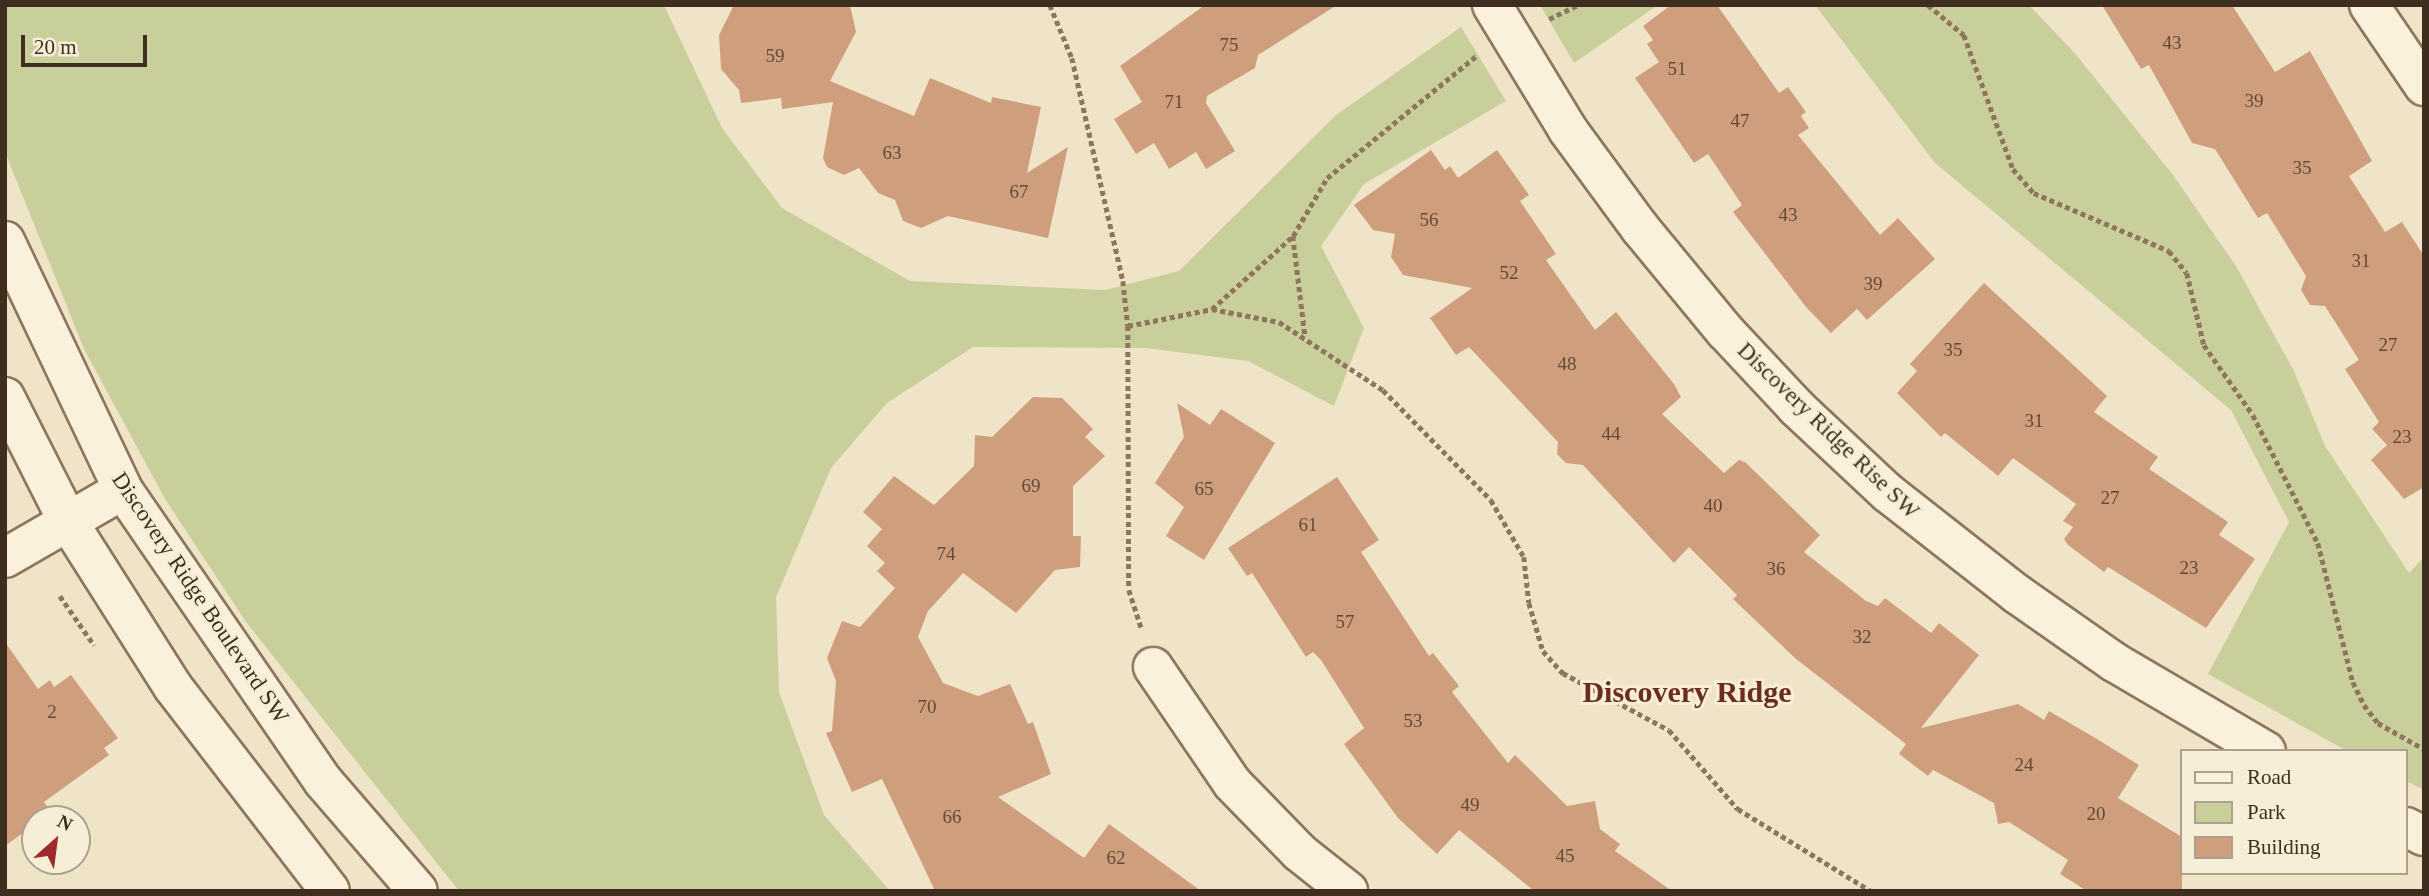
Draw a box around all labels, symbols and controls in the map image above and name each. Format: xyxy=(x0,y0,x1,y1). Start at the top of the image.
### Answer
scale bar xyxy=(24,21,150,65)
house number: 43 xyxy=(2162,32,2182,54)
house number: 75 xyxy=(1220,34,1238,56)
text: 20 m xyxy=(34,35,77,59)
house number: 59 xyxy=(765,45,784,67)
house number: 51 xyxy=(1668,58,1686,80)
house number: 39 xyxy=(2244,90,2264,112)
house number: 71 xyxy=(1164,91,1184,113)
house number: 47 xyxy=(1730,110,1750,132)
house number: 63 xyxy=(882,142,902,164)
house number: 35 xyxy=(2292,157,2311,179)
house number: 67 xyxy=(1010,181,1028,203)
house number: 43 xyxy=(1778,204,1798,226)
house number: 56 xyxy=(1420,209,1438,231)
house number: 31 xyxy=(2352,250,2370,272)
house number: 52 xyxy=(1500,262,1518,284)
house number: 39 xyxy=(1864,273,1882,295)
house number: 27 xyxy=(2379,334,2398,356)
street label: Discovery Ridge Rise SW xyxy=(1731,337,1925,525)
house number: 35 xyxy=(1944,339,1962,361)
house number: 48 xyxy=(1558,353,1576,375)
house number: 31 xyxy=(2024,410,2043,432)
house number: 44 xyxy=(1602,423,1620,445)
house number: 23 xyxy=(2393,426,2412,448)
street label: Discovery Ridge Boulevard SW xyxy=(106,467,294,729)
house number: 69 xyxy=(1021,475,1040,497)
house number: 65 xyxy=(1194,478,1214,500)
house number: 27 xyxy=(2101,487,2120,509)
house number: 40 xyxy=(1704,495,1722,517)
house number: 61 xyxy=(1298,514,1318,536)
house number: 74 xyxy=(936,543,956,565)
house number: 23 xyxy=(2180,557,2198,579)
house number: 36 xyxy=(1766,558,1786,580)
house number: 57 xyxy=(1336,611,1354,633)
house number: 32 xyxy=(1853,626,1871,648)
district label: Discovery Ridge xyxy=(1582,674,1792,710)
house number: 70 xyxy=(917,696,936,718)
house number: 2 xyxy=(47,701,57,723)
house number: 53 xyxy=(1404,710,1422,732)
legend xyxy=(2180,749,2408,875)
house number: 24 xyxy=(2015,754,2034,776)
text: Road xyxy=(2247,765,2291,789)
house number: 49 xyxy=(1460,794,1480,816)
text: Park xyxy=(2247,800,2286,824)
house number: 20 xyxy=(2087,803,2106,825)
north arrow xyxy=(21,805,91,875)
house number: 66 xyxy=(942,806,962,828)
text: N xyxy=(54,810,76,835)
text: Building xyxy=(2247,835,2321,859)
house number: 45 xyxy=(1556,845,1574,867)
house number: 62 xyxy=(1106,847,1126,869)

